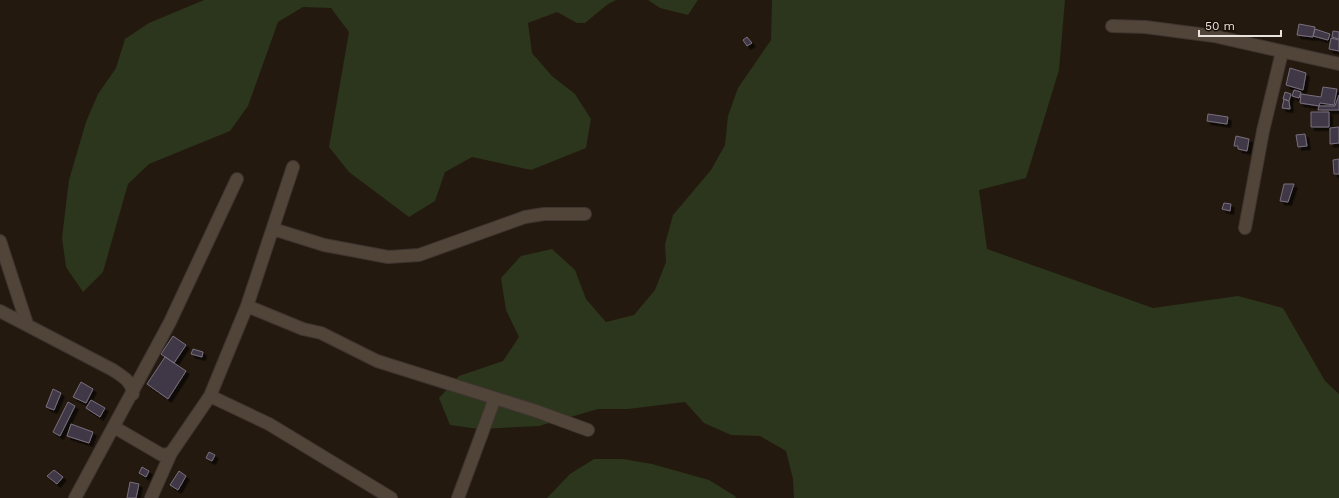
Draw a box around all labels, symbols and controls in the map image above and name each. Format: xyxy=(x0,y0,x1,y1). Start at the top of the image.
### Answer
scale bar xyxy=(1199,12,1281,38)
text: 50 m xyxy=(1205,19,1235,33)

